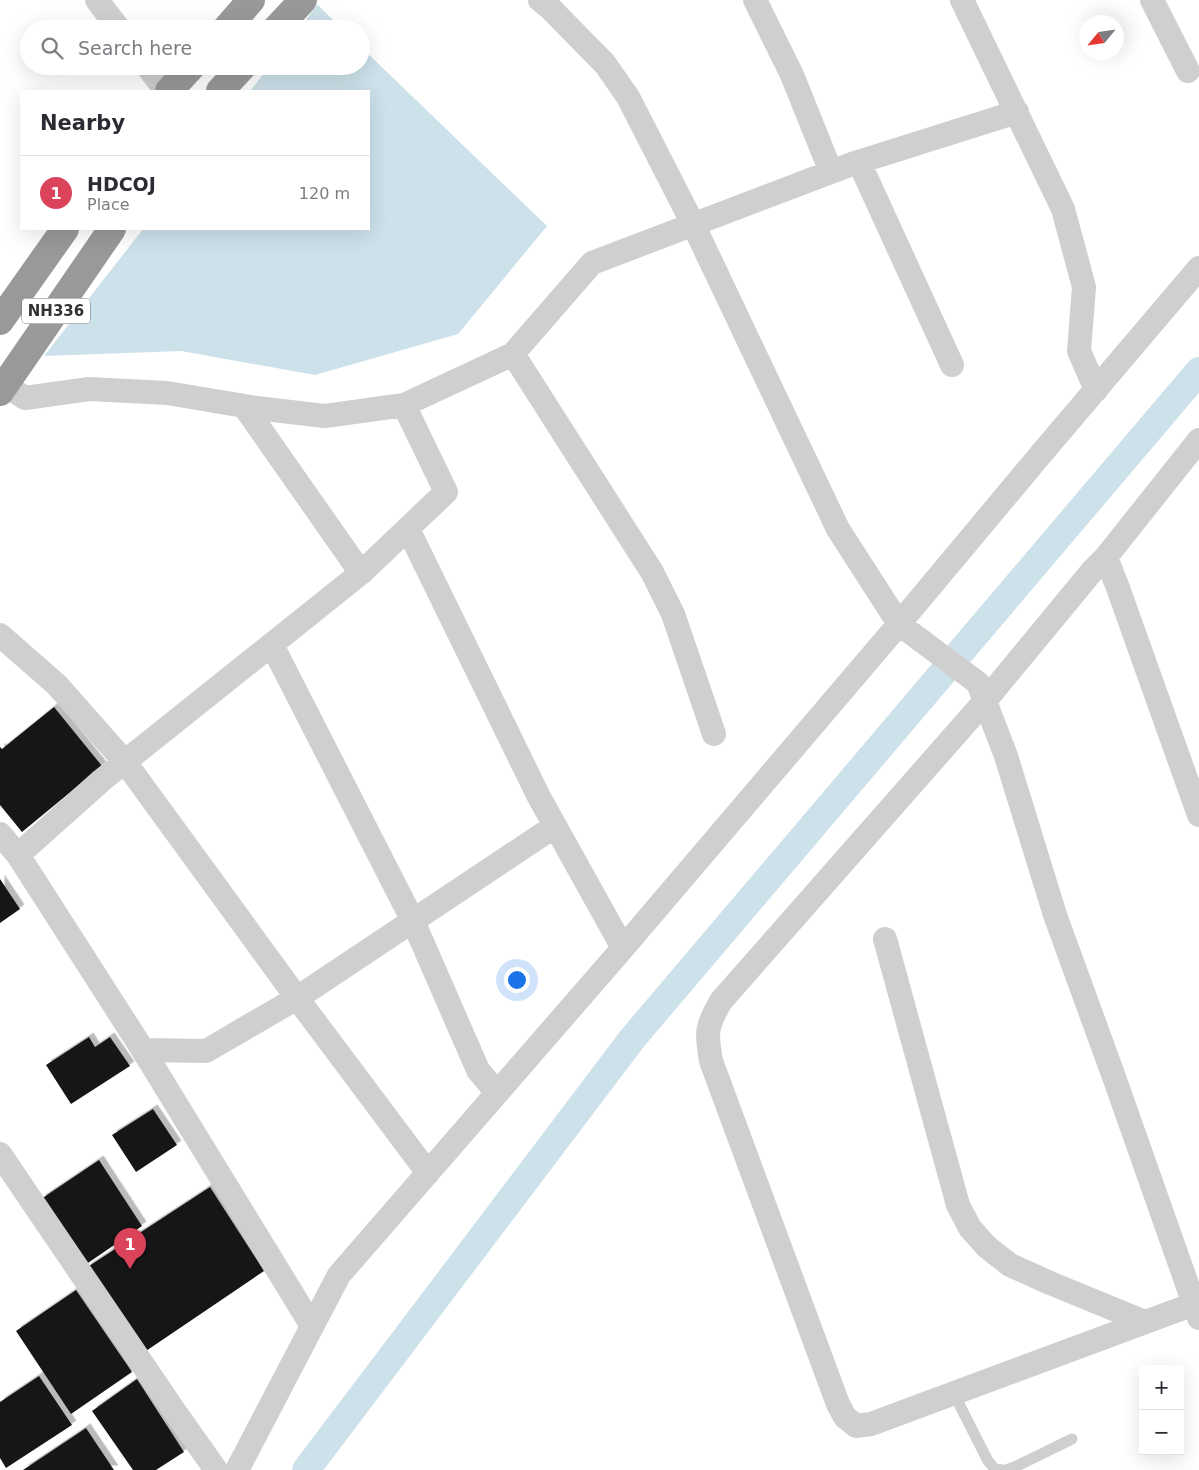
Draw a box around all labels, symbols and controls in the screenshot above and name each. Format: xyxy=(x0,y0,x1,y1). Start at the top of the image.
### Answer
north arrow xyxy=(1079,15,1124,60)
search box xyxy=(20,20,370,75)
icon: search xyxy=(38,34,66,62)
text: Search here xyxy=(78,37,192,59)
text: Nearby xyxy=(40,111,125,135)
text: HDCOJ xyxy=(87,173,156,195)
text: 1 xyxy=(50,184,62,203)
text: 120 m xyxy=(299,184,350,203)
text: Place xyxy=(87,195,130,214)
road number: NH336 xyxy=(22,298,90,324)
your location xyxy=(504,967,530,993)
pin: 1 xyxy=(114,1228,146,1269)
map controls xyxy=(1139,1365,1184,1455)
button: + xyxy=(1139,1365,1184,1410)
button: − xyxy=(1139,1410,1184,1455)

